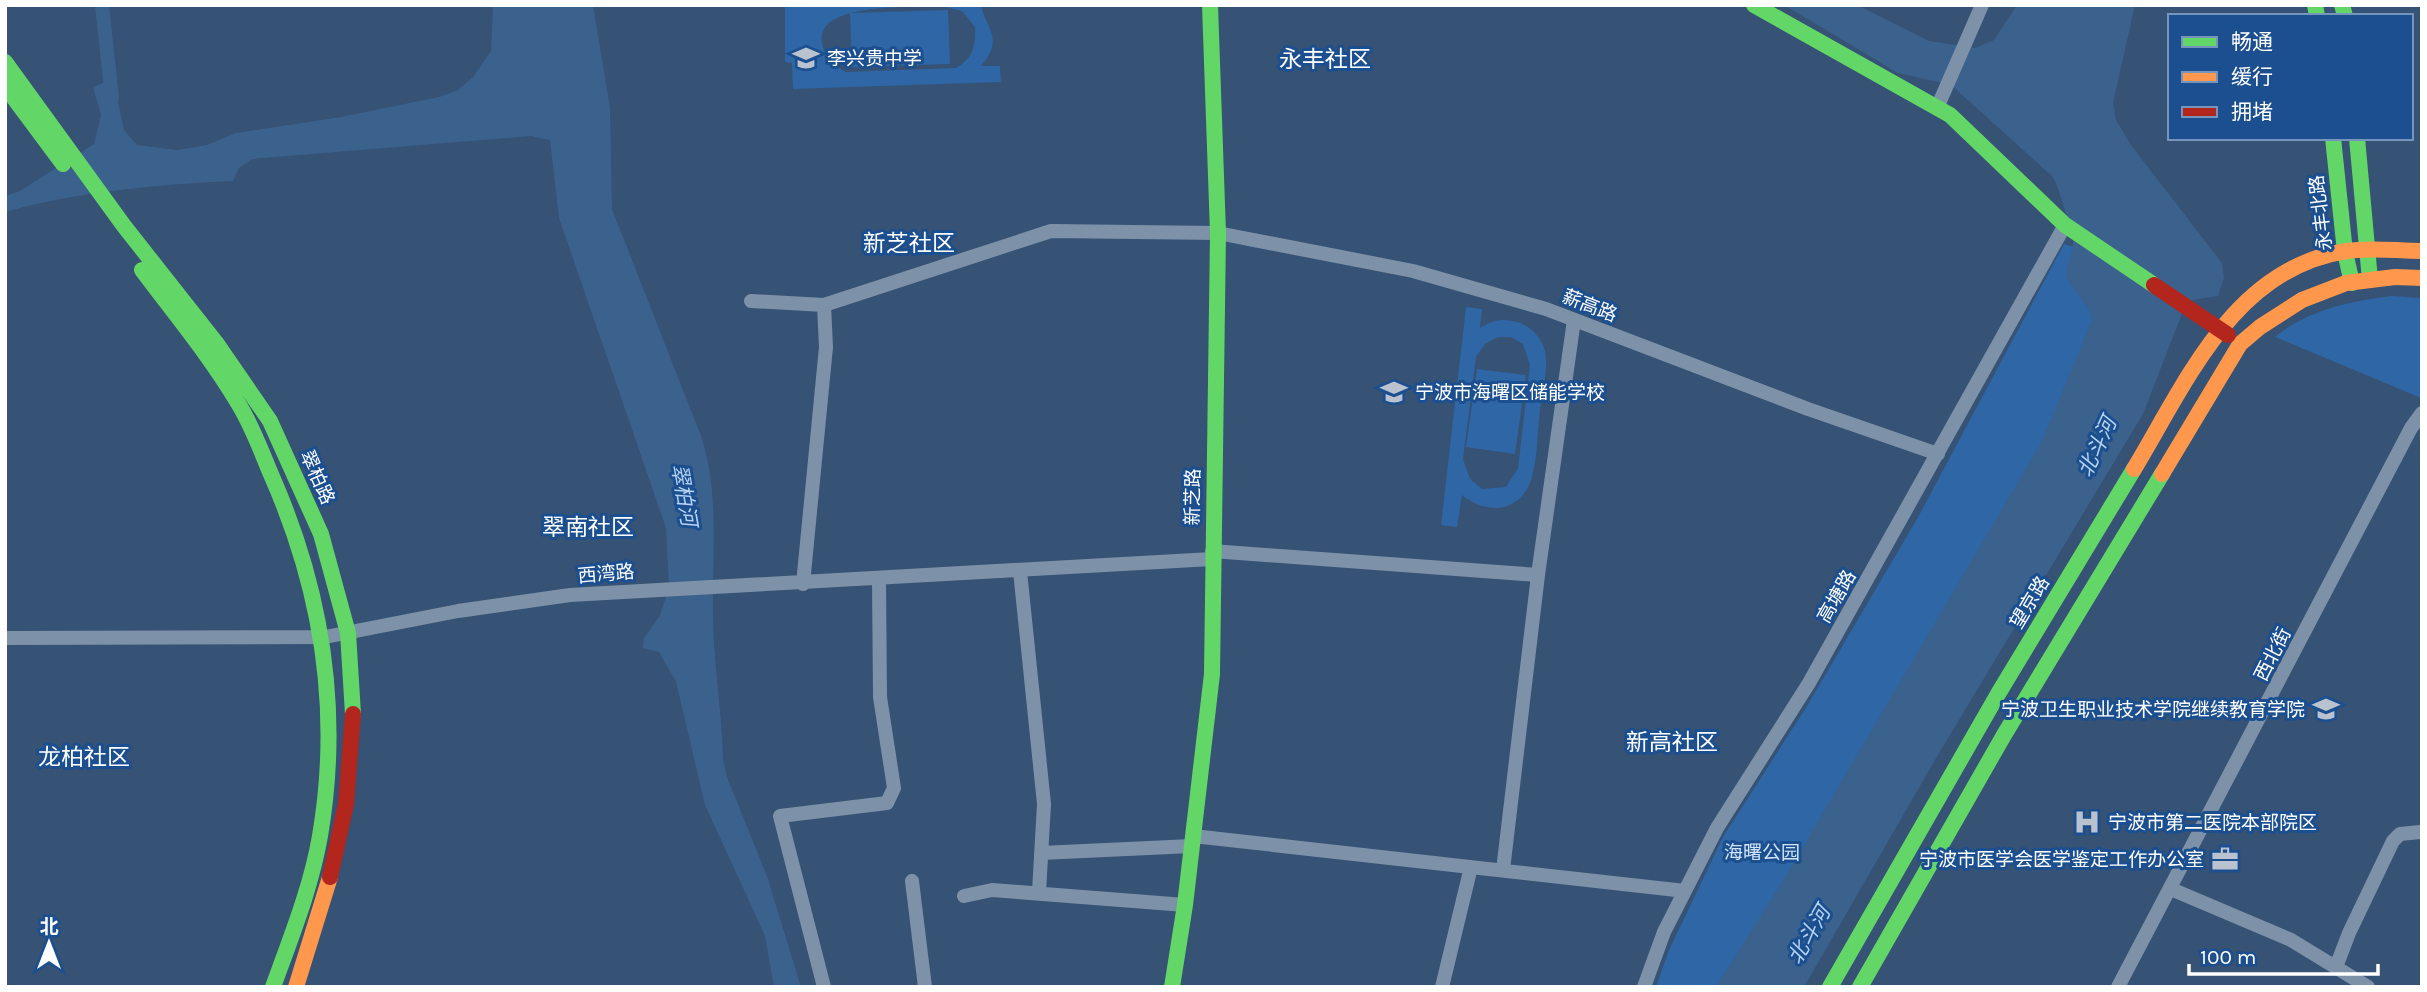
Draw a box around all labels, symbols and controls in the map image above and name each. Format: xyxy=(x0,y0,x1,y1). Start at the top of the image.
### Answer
legend xyxy=(2168,14,2413,140)
text: 畅通 xyxy=(2231,30,2273,54)
school or university icon: 李兴贵中学 xyxy=(791,43,821,73)
district label: 永丰社区 xyxy=(1279,46,1371,73)
place label: 李兴贵中学 xyxy=(827,48,922,70)
text: 缓行 xyxy=(2231,65,2273,89)
text: 拥堵 xyxy=(2231,100,2273,124)
street label: 永丰北路 xyxy=(2305,174,2337,252)
district label: 新芝社区 xyxy=(863,230,955,257)
street label: 薪高路 xyxy=(1559,285,1620,326)
school or university icon: 宁波市海曙区储能学校 xyxy=(1379,377,1409,407)
place label: 宁波市海曙区储能学校 xyxy=(1415,382,1605,404)
water label: 北斗河 xyxy=(2073,410,2123,481)
street label: 翠柏路 xyxy=(295,447,339,508)
water label: 翠柏河 xyxy=(667,462,702,532)
street label: 新芝路 xyxy=(1182,468,1204,526)
district label: 翠南社区 xyxy=(542,514,634,541)
street label: 西湾路 xyxy=(577,561,635,587)
street label: 高塘路 xyxy=(1813,566,1861,627)
street label: 望京路 xyxy=(2006,572,2054,633)
street label: 西北街 xyxy=(2250,624,2296,685)
school or university icon: 宁波卫生职业技术学院继续教育学院 xyxy=(2311,694,2341,724)
place label: 宁波卫生职业技术学院继续教育学院 xyxy=(2001,699,2305,721)
district label: 新高社区 xyxy=(1626,729,1718,756)
district label: 龙柏社区 xyxy=(38,744,130,771)
hospital icon: 宁波市第二医院本部院区 xyxy=(2072,807,2102,837)
place label: 宁波市第二医院本部院区 xyxy=(2108,812,2317,834)
park label: 海曙公园 xyxy=(1724,842,1800,864)
office icon: 宁波市医学会医学鉴定工作办公室 xyxy=(2210,844,2240,874)
place label: 宁波市医学会医学鉴定工作办公室 xyxy=(1919,849,2204,871)
water label: 北斗河 xyxy=(1783,898,1837,968)
north arrow xyxy=(14,908,84,978)
text: 北 xyxy=(39,916,59,938)
scale bar xyxy=(2189,932,2378,976)
text: 100 m xyxy=(2200,945,2257,969)

